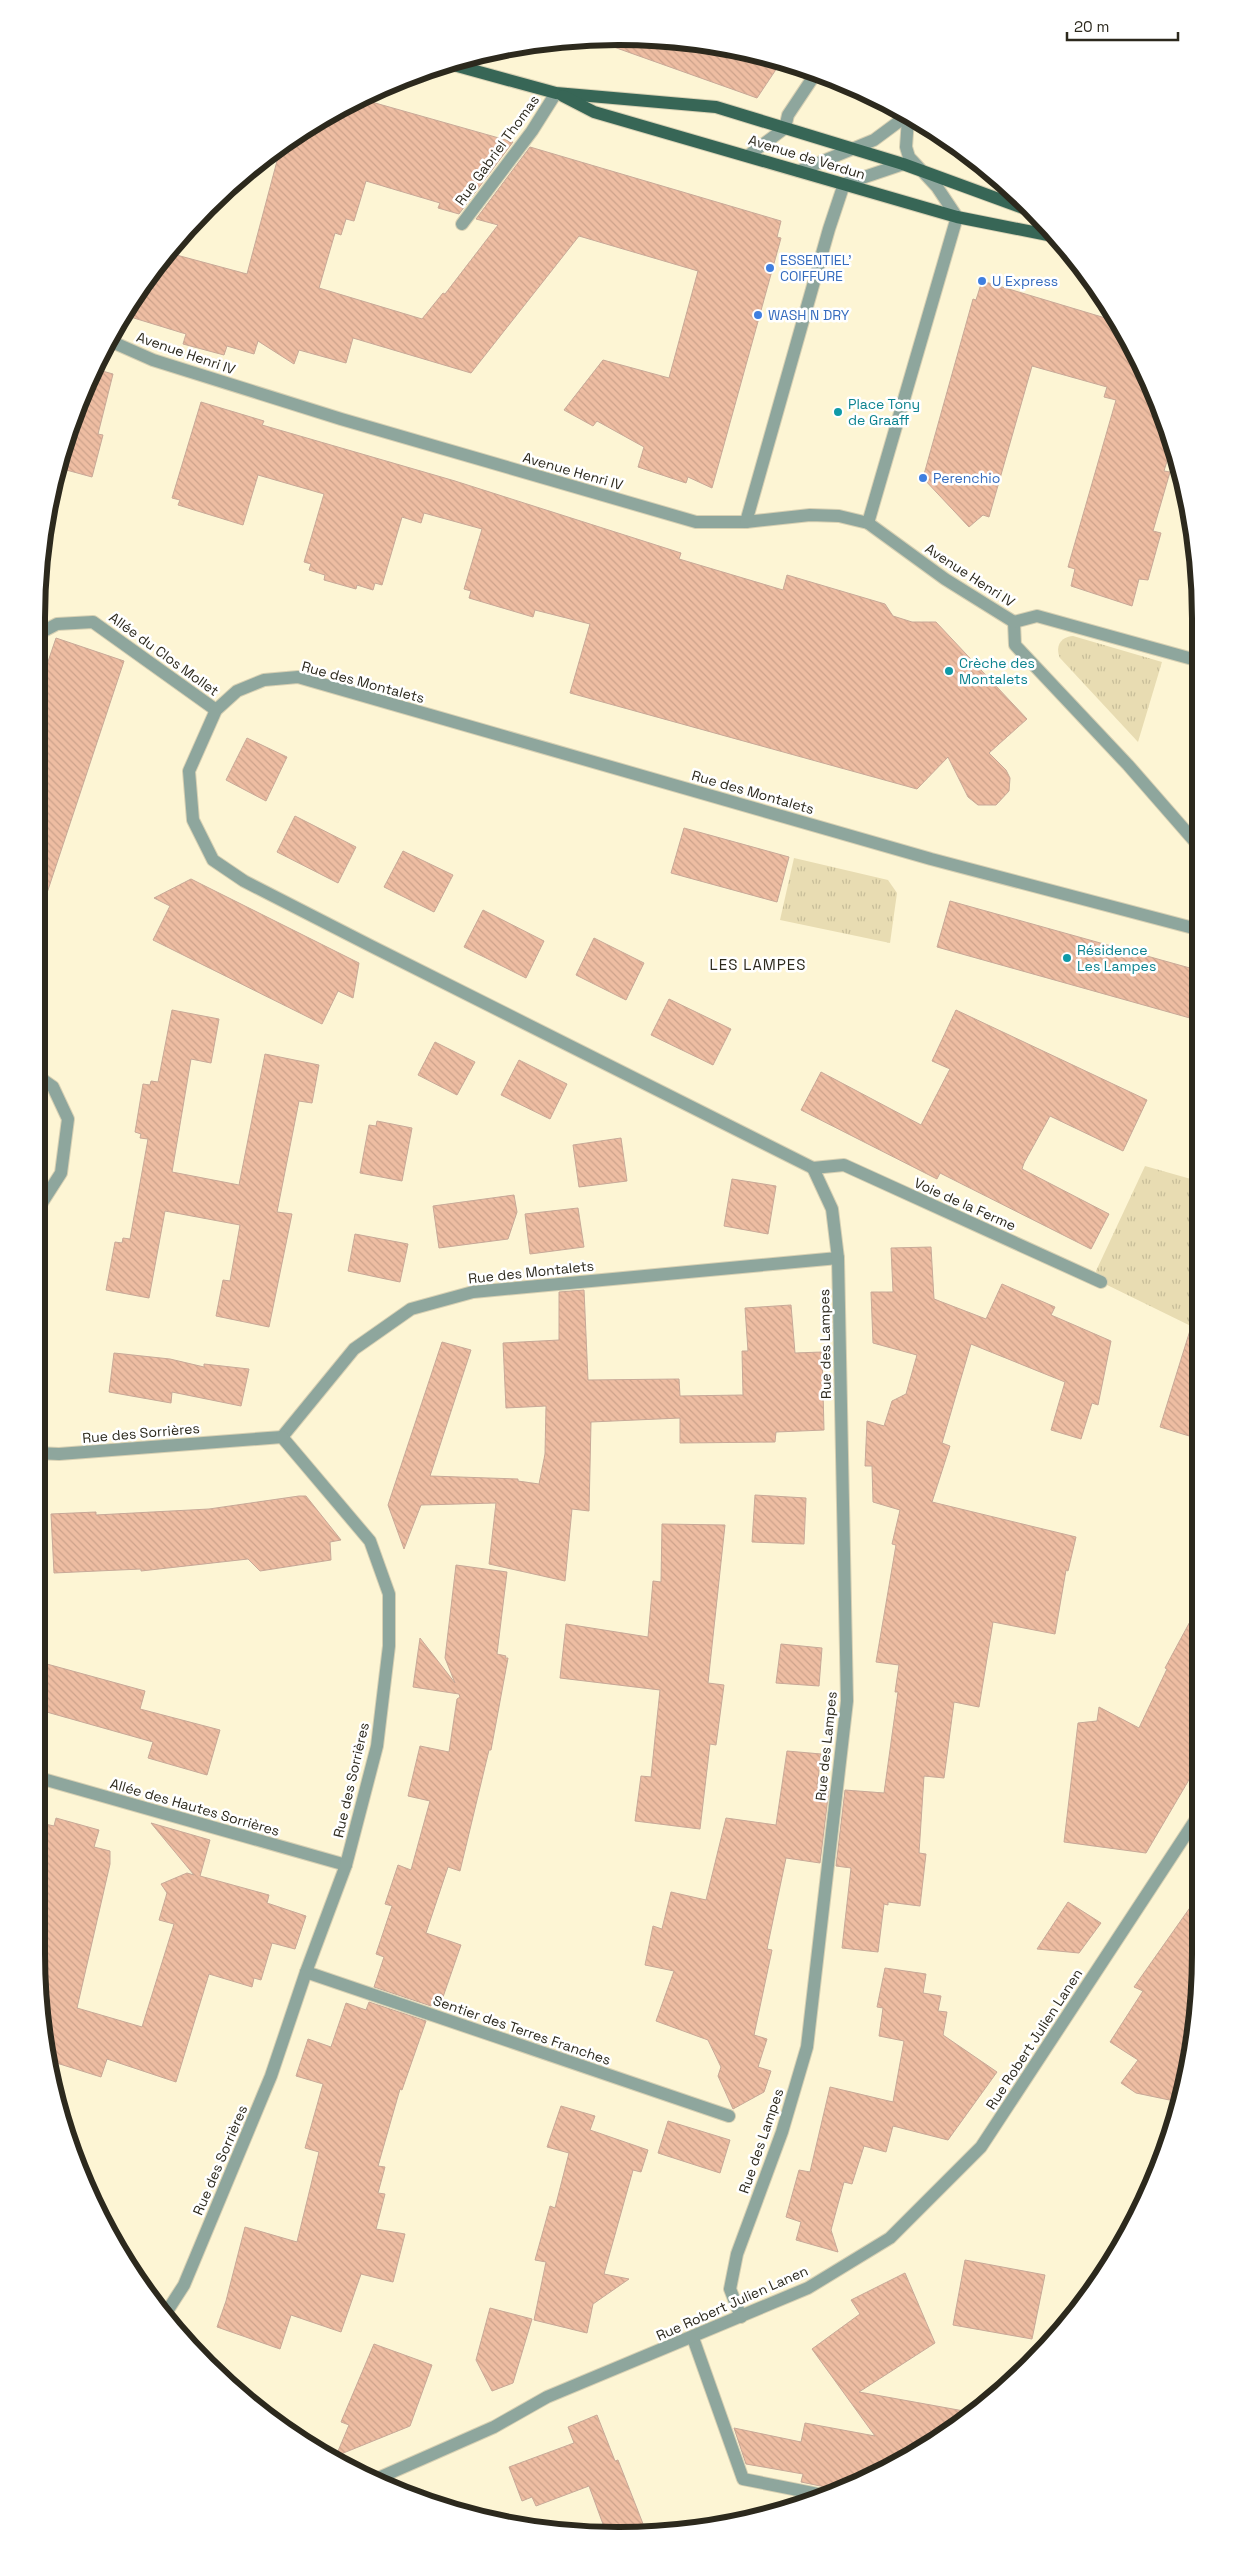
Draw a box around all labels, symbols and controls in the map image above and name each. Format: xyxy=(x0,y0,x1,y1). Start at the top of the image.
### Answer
scale bar xyxy=(1067,10,1178,42)
text: 20 m xyxy=(1074,17,1109,36)
street label: Rue Gabriel Thomas xyxy=(451,91,543,209)
street label: Avenue de Verdun xyxy=(746,131,868,183)
place label: ESSENTIEL' COIFFURE xyxy=(780,251,851,285)
marker: ESSENTIEL' COIFFURE xyxy=(764,262,776,274)
place label: U Express xyxy=(992,272,1058,290)
marker: U Express xyxy=(976,275,988,287)
place label: WASH N DRY xyxy=(768,306,850,324)
marker: WASH N DRY xyxy=(752,309,764,321)
street label: Avenue Henri IV xyxy=(134,328,238,378)
place label: Place Tony de Graaff xyxy=(848,395,920,429)
marker: Place Tony de Graaff xyxy=(832,406,844,418)
street label: Avenue Henri IV xyxy=(521,448,626,494)
place label: Perenchio xyxy=(933,469,1000,487)
marker: Perenchio xyxy=(917,472,929,484)
street label: Avenue Henri IV xyxy=(922,539,1019,611)
street label: Allée du Clos Mollet xyxy=(106,608,222,700)
place label: Crèche des Montalets xyxy=(959,654,1035,688)
street label: Rue des Montalets xyxy=(300,657,426,707)
marker: Crèche des Montalets xyxy=(943,665,955,677)
street label: Rue des Montalets xyxy=(690,766,816,818)
place label: Résidence Les Lampes xyxy=(1077,941,1156,975)
marker: Résidence Les Lampes xyxy=(1061,952,1073,964)
district label: LES LAMPES xyxy=(710,955,806,974)
street label: Voie de la Ferme xyxy=(911,1174,1019,1234)
street label: Rue des Montalets xyxy=(467,1256,595,1288)
street label: Rue des Lampes xyxy=(815,1289,835,1399)
street label: Rue des Sorrières xyxy=(82,1419,200,1447)
street label: Rue des Lampes xyxy=(811,1690,841,1802)
street label: Rue des Sorrières xyxy=(329,1721,373,1839)
street label: Allée des Hautes Sorrières xyxy=(108,1774,282,1840)
street label: Rue Robert Julien Lanen xyxy=(982,1965,1086,2113)
street label: Sentier des Terres Franches xyxy=(431,1991,613,2069)
street label: Rue des Lampes xyxy=(735,2086,787,2196)
street label: Rue des Sorrières xyxy=(189,2102,251,2218)
street label: Rue Robert Julien Lanen xyxy=(653,2261,811,2345)

